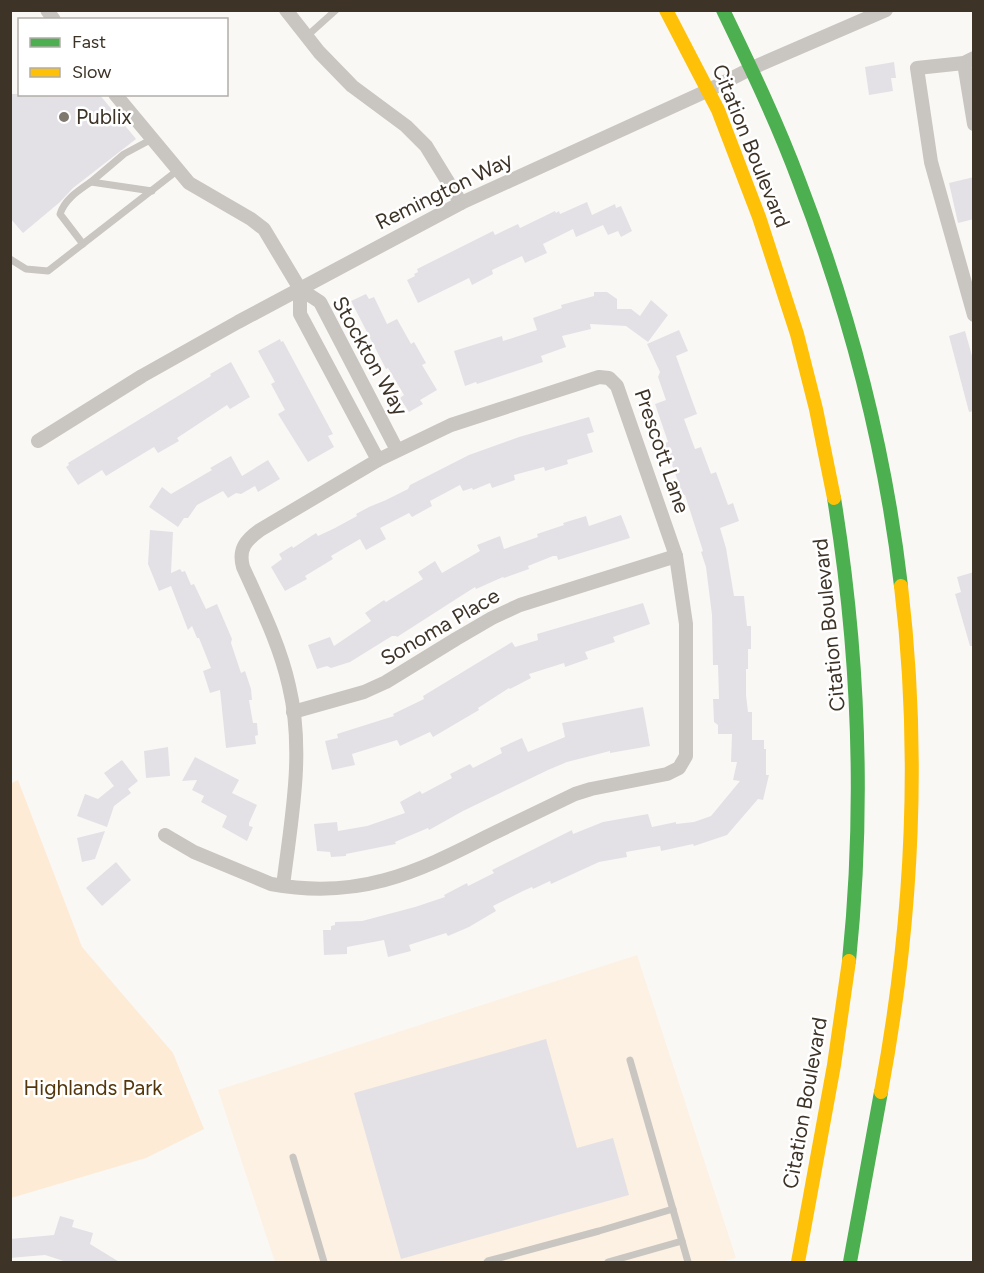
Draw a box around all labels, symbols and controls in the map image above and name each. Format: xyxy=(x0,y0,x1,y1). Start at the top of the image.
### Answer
legend xyxy=(18,18,228,96)
text: Fast xyxy=(72,31,106,53)
text: Slow xyxy=(72,61,111,83)
street label: Citation Boulevard xyxy=(707,61,796,231)
place label: Publix xyxy=(76,104,132,129)
marker: Publix xyxy=(57,110,71,124)
street label: Remington Way xyxy=(371,147,516,235)
street label: Stockton Way xyxy=(327,292,413,420)
street label: Prescott Lane xyxy=(630,385,695,516)
street label: Citation Boulevard xyxy=(807,537,850,713)
street label: Sonoma Place xyxy=(376,582,504,671)
street label: Citation Boulevard xyxy=(777,1015,832,1191)
park label: Highlands Park xyxy=(24,1075,163,1100)

